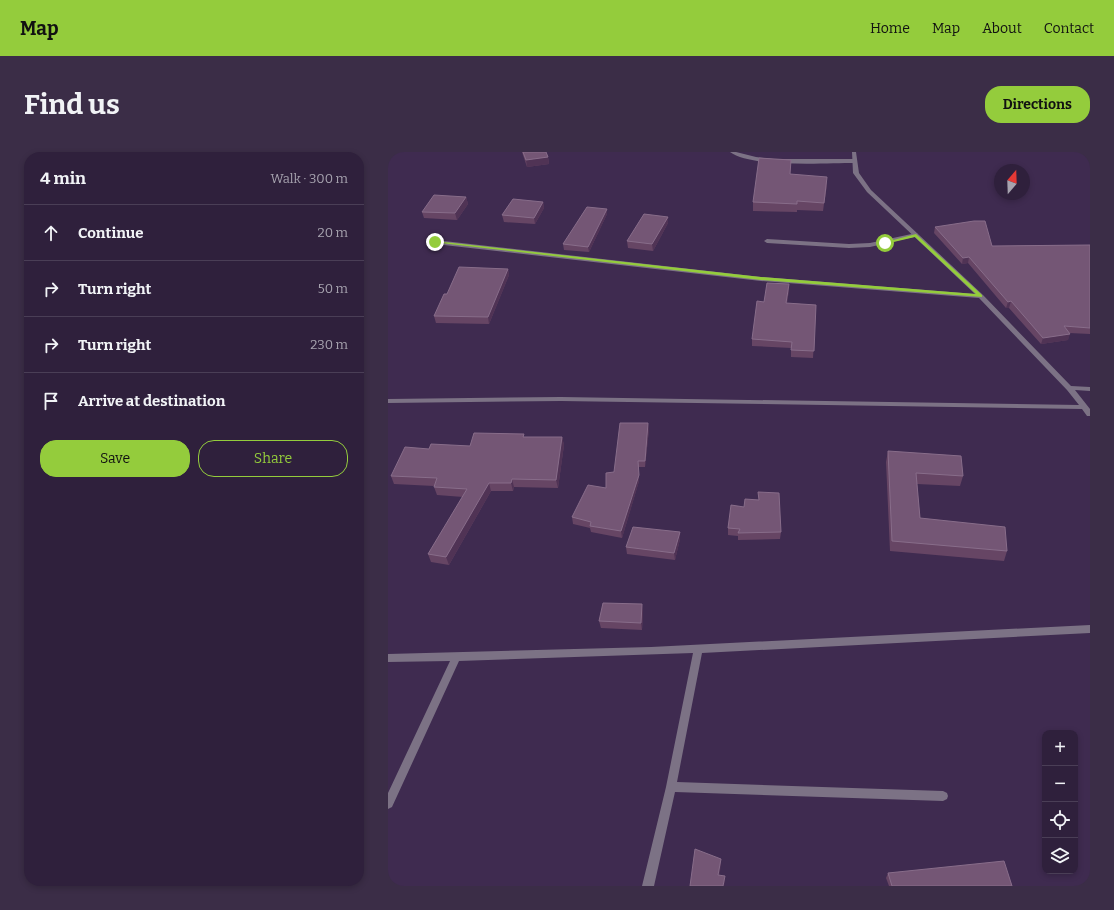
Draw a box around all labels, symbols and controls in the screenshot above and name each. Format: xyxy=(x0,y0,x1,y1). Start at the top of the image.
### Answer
text: Map xyxy=(20,17,59,40)
text: Home xyxy=(870,20,910,37)
text: Map xyxy=(932,20,960,37)
text: About xyxy=(982,20,1022,37)
text: Contact xyxy=(1044,20,1094,37)
button: Directions xyxy=(985,86,1090,123)
text: Find us xyxy=(24,88,120,121)
north arrow xyxy=(994,164,1030,200)
text: 4 min xyxy=(40,168,86,189)
text: Walk · 300 m xyxy=(271,171,348,186)
icon: ahead xyxy=(40,222,62,244)
text: Continue xyxy=(78,224,144,242)
text: 20 m xyxy=(318,225,348,240)
route end xyxy=(426,233,444,251)
route start xyxy=(876,234,894,252)
icon: right xyxy=(40,278,62,300)
text: Turn right xyxy=(78,280,151,298)
text: 50 m xyxy=(318,281,348,296)
icon: right xyxy=(40,334,62,356)
text: Turn right xyxy=(78,336,151,354)
text: 230 m xyxy=(310,337,348,352)
icon: arrive xyxy=(40,390,62,412)
text: Arrive at destination xyxy=(78,392,225,410)
button: Save xyxy=(40,440,190,477)
button: Share xyxy=(198,440,348,477)
map controls xyxy=(1042,730,1078,874)
button: + xyxy=(1042,730,1078,766)
button: − xyxy=(1042,766,1078,802)
button: locate xyxy=(1042,802,1078,838)
button: layers xyxy=(1042,838,1078,874)

